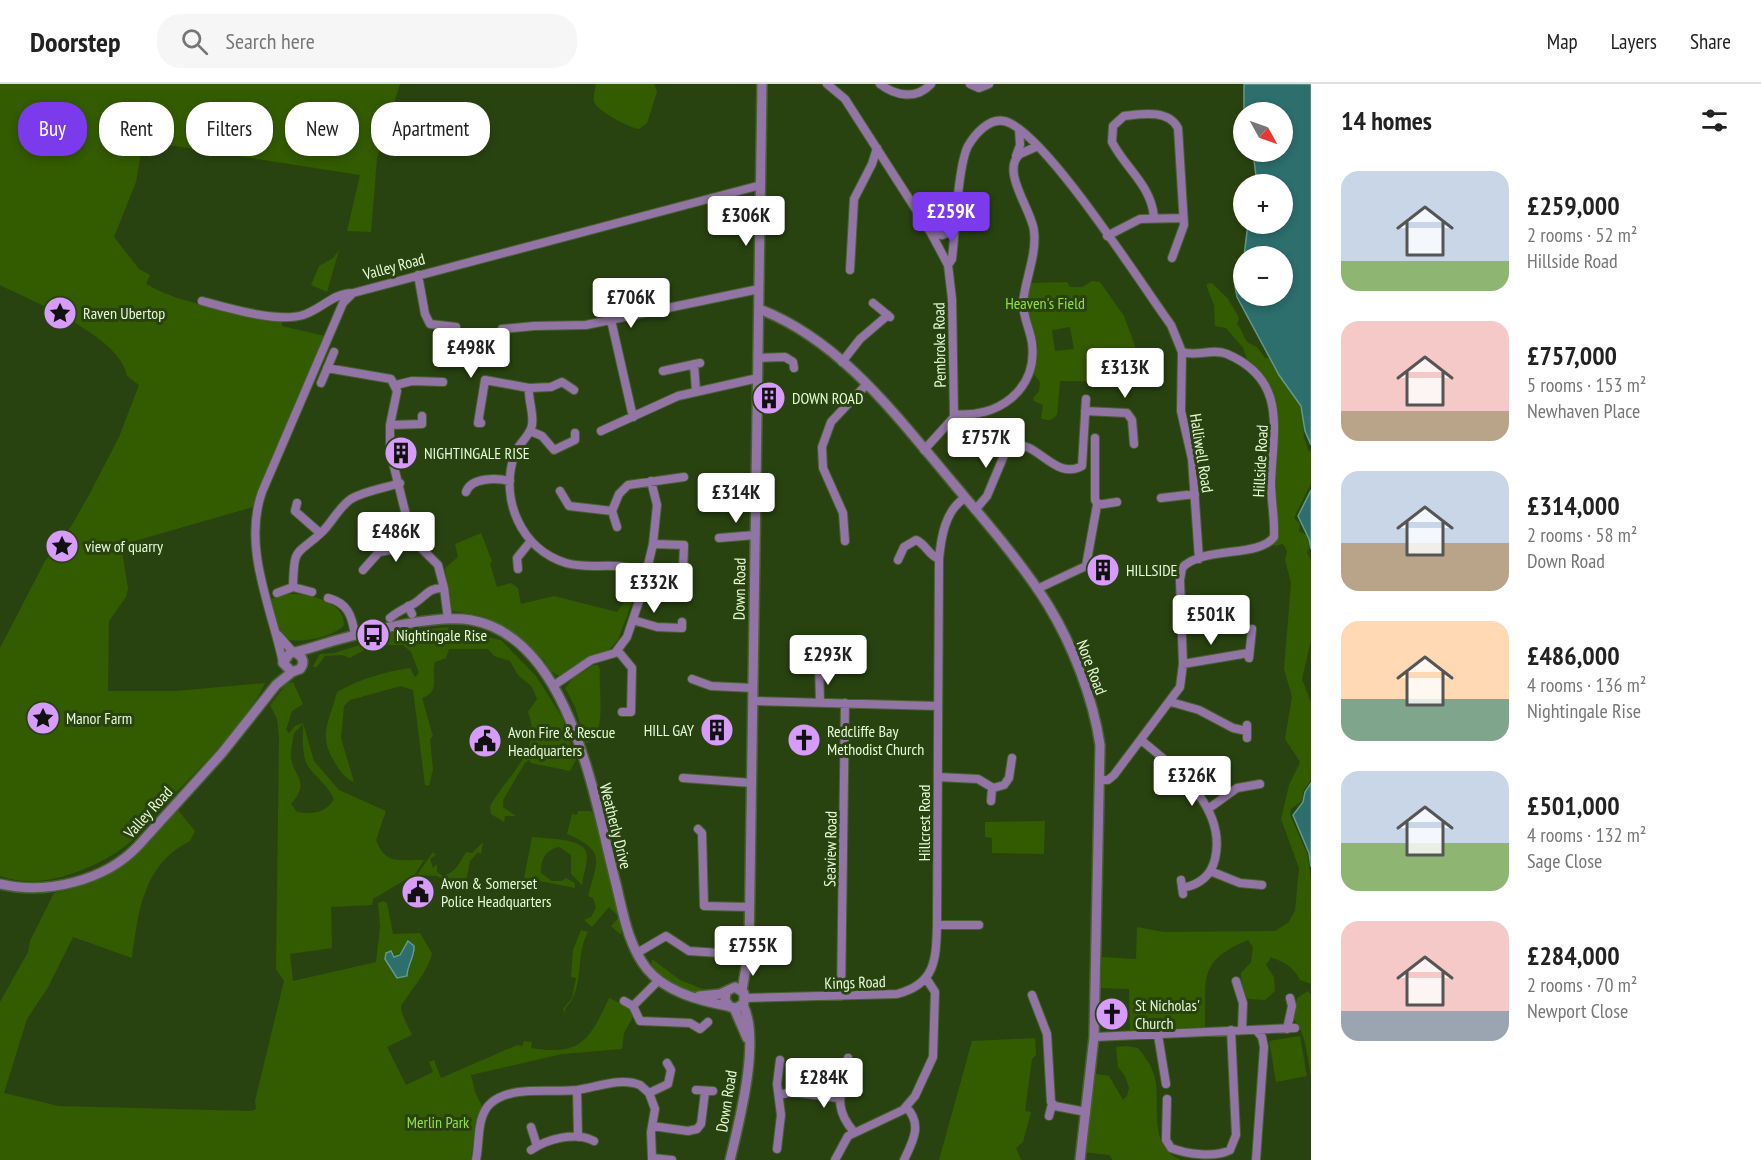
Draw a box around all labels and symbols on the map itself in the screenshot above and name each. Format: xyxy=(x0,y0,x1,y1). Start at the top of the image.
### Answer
north arrow xyxy=(1233,102,1293,162)
pin: £259K xyxy=(909,192,993,243)
pin: £306K xyxy=(704,196,788,247)
street label: Valley Road xyxy=(360,248,427,284)
pin: £706K xyxy=(589,278,673,329)
park label: Heaven's Field xyxy=(1005,293,1085,313)
place icon: Raven Ubertop xyxy=(42,295,78,331)
street label: Pembroke Road xyxy=(928,302,950,388)
place label: Raven Ubertop xyxy=(83,303,165,323)
pin: £498K xyxy=(429,328,513,379)
pin: £313K xyxy=(1083,348,1167,399)
building icon: DOWN ROAD xyxy=(751,380,787,416)
place label: DOWN ROAD xyxy=(792,388,863,408)
street label: Halliwell Road xyxy=(1186,412,1218,494)
pin: £757K xyxy=(944,418,1028,469)
street label: Hillside Road xyxy=(1248,424,1272,498)
building icon: NIGHTINGALE RISE xyxy=(383,435,419,471)
place label: NIGHTINGALE RISE xyxy=(424,443,530,463)
pin: £314K xyxy=(694,473,778,524)
pin: £486K xyxy=(354,512,438,563)
place icon: view of quarry xyxy=(44,528,80,564)
place label: view of quarry xyxy=(85,536,163,556)
building icon: HILLSIDE xyxy=(1085,552,1121,588)
street label: Down Road xyxy=(728,558,750,620)
place label: HILLSIDE xyxy=(1126,560,1178,580)
pin: £332K xyxy=(612,563,696,614)
pin: £501K xyxy=(1169,595,1253,646)
bus stop icon: Nightingale Rise xyxy=(355,617,391,653)
place label: Nightingale Rise xyxy=(396,625,487,645)
pin: £293K xyxy=(786,635,870,686)
street label: Nore Road xyxy=(1072,637,1112,697)
place icon: Manor Farm xyxy=(25,700,61,736)
place label: Manor Farm xyxy=(66,708,132,728)
building icon: HILL GAY xyxy=(699,712,735,748)
place label: HILL GAY xyxy=(644,720,695,740)
place label: Redcliffe Bay Methodist Church xyxy=(827,721,924,759)
place label: Avon Fire & Rescue Headquarters xyxy=(508,722,615,760)
church icon: Redcliffe Bay Methodist Church xyxy=(786,722,822,758)
public building icon: Avon Fire & Rescue Headquarters xyxy=(467,723,503,759)
pin: £326K xyxy=(1150,756,1234,807)
street label: Weatherly Drive xyxy=(596,781,636,871)
street label: Valley Road xyxy=(119,782,177,843)
street label: Hillcrest Road xyxy=(914,785,934,861)
street label: Seaview Road xyxy=(819,811,841,887)
place label: Avon & Somerset Police Headquarters xyxy=(441,873,552,911)
public building icon: Avon & Somerset Police Headquarters xyxy=(400,874,436,910)
pin: £755K xyxy=(711,926,795,977)
street label: Kings Road xyxy=(824,971,886,993)
place label: St Nicholas' Church xyxy=(1135,995,1200,1033)
church icon: St Nicholas' Church xyxy=(1094,996,1130,1032)
pin: £284K xyxy=(782,1058,866,1109)
street label: Down Road xyxy=(711,1069,741,1133)
park label: Merlin Park xyxy=(407,1112,470,1132)

